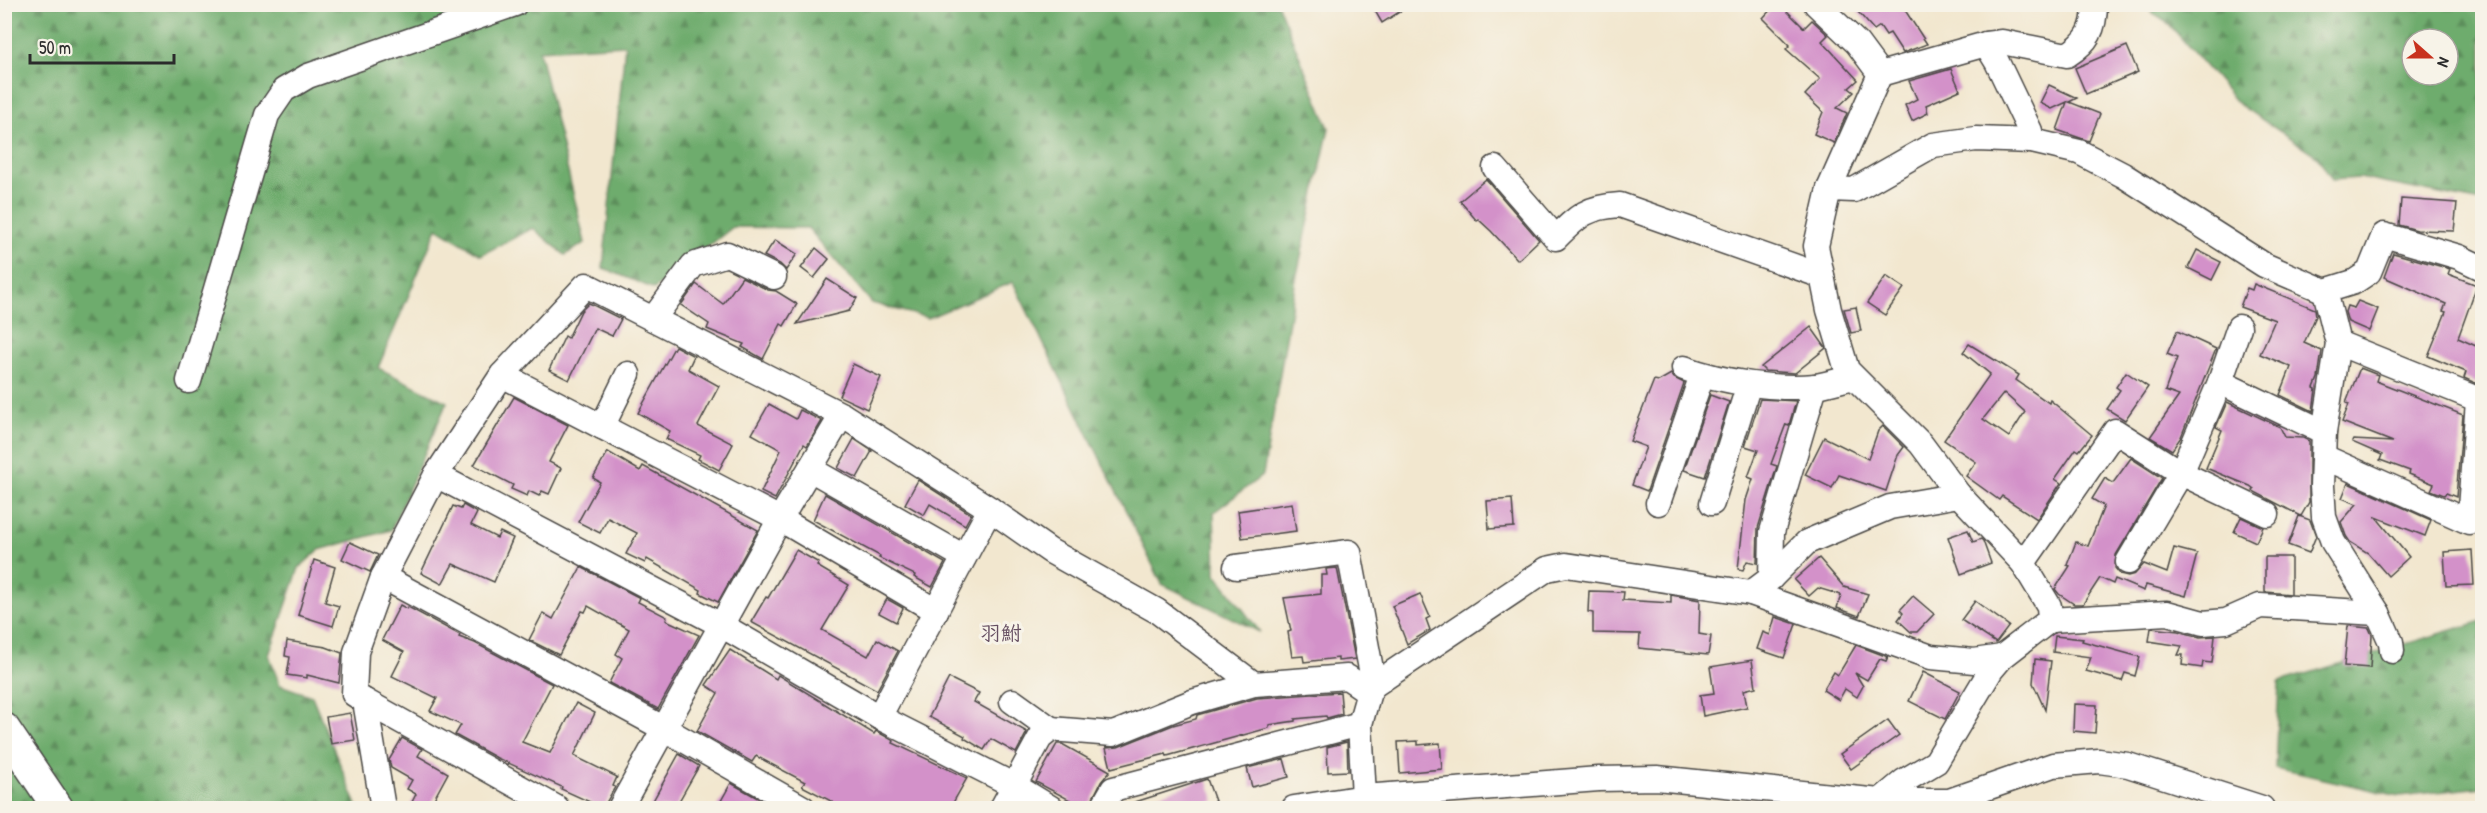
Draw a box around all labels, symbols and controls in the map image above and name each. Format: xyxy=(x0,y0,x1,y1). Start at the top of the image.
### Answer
scale bar xyxy=(30,27,174,65)
north arrow xyxy=(2400,27,2460,87)
text: 50 m xyxy=(39,35,71,60)
text: N xyxy=(2432,54,2456,71)
district label: 羽鮒 xyxy=(980,618,1022,647)

